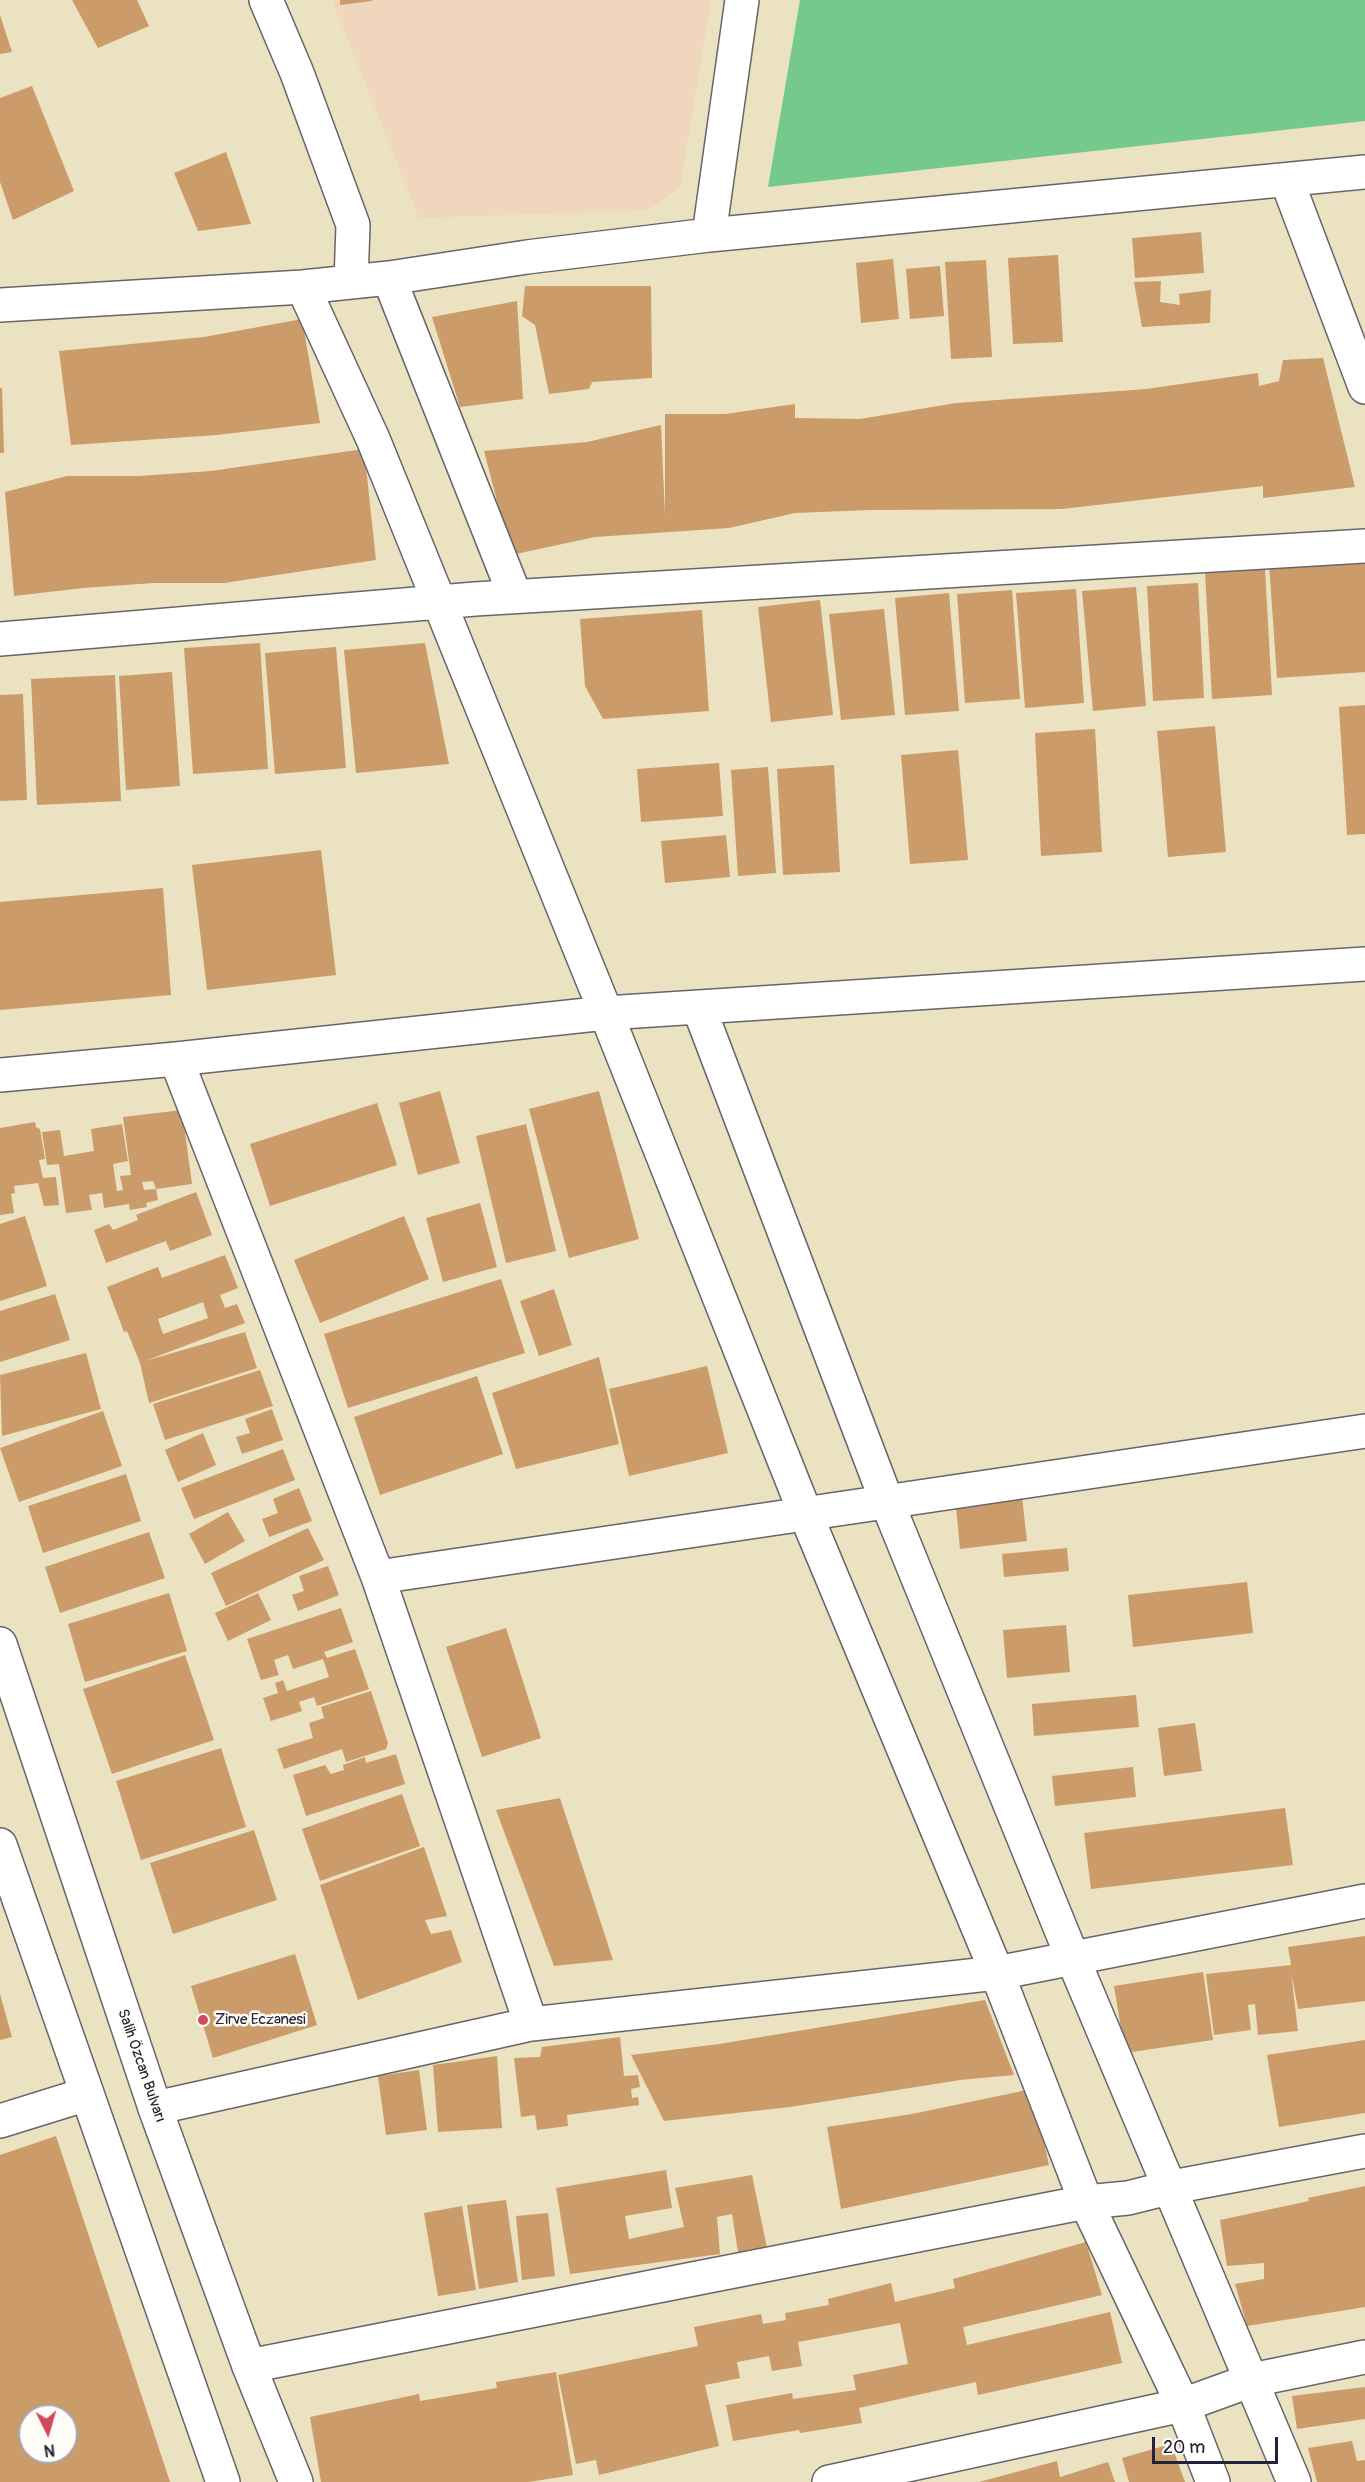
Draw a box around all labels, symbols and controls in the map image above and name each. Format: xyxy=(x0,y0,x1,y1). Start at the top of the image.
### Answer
street label: Salih Özcan Bulvarı xyxy=(113,2007,169,2125)
place label: Zirve Eczanesi xyxy=(215,2011,306,2029)
marker: Zirve Eczanesi xyxy=(196,2013,210,2027)
north arrow xyxy=(18,2404,78,2464)
scale bar xyxy=(1155,2425,1281,2463)
text: 20 m xyxy=(1163,2436,1205,2459)
text: N xyxy=(43,2440,56,2460)

